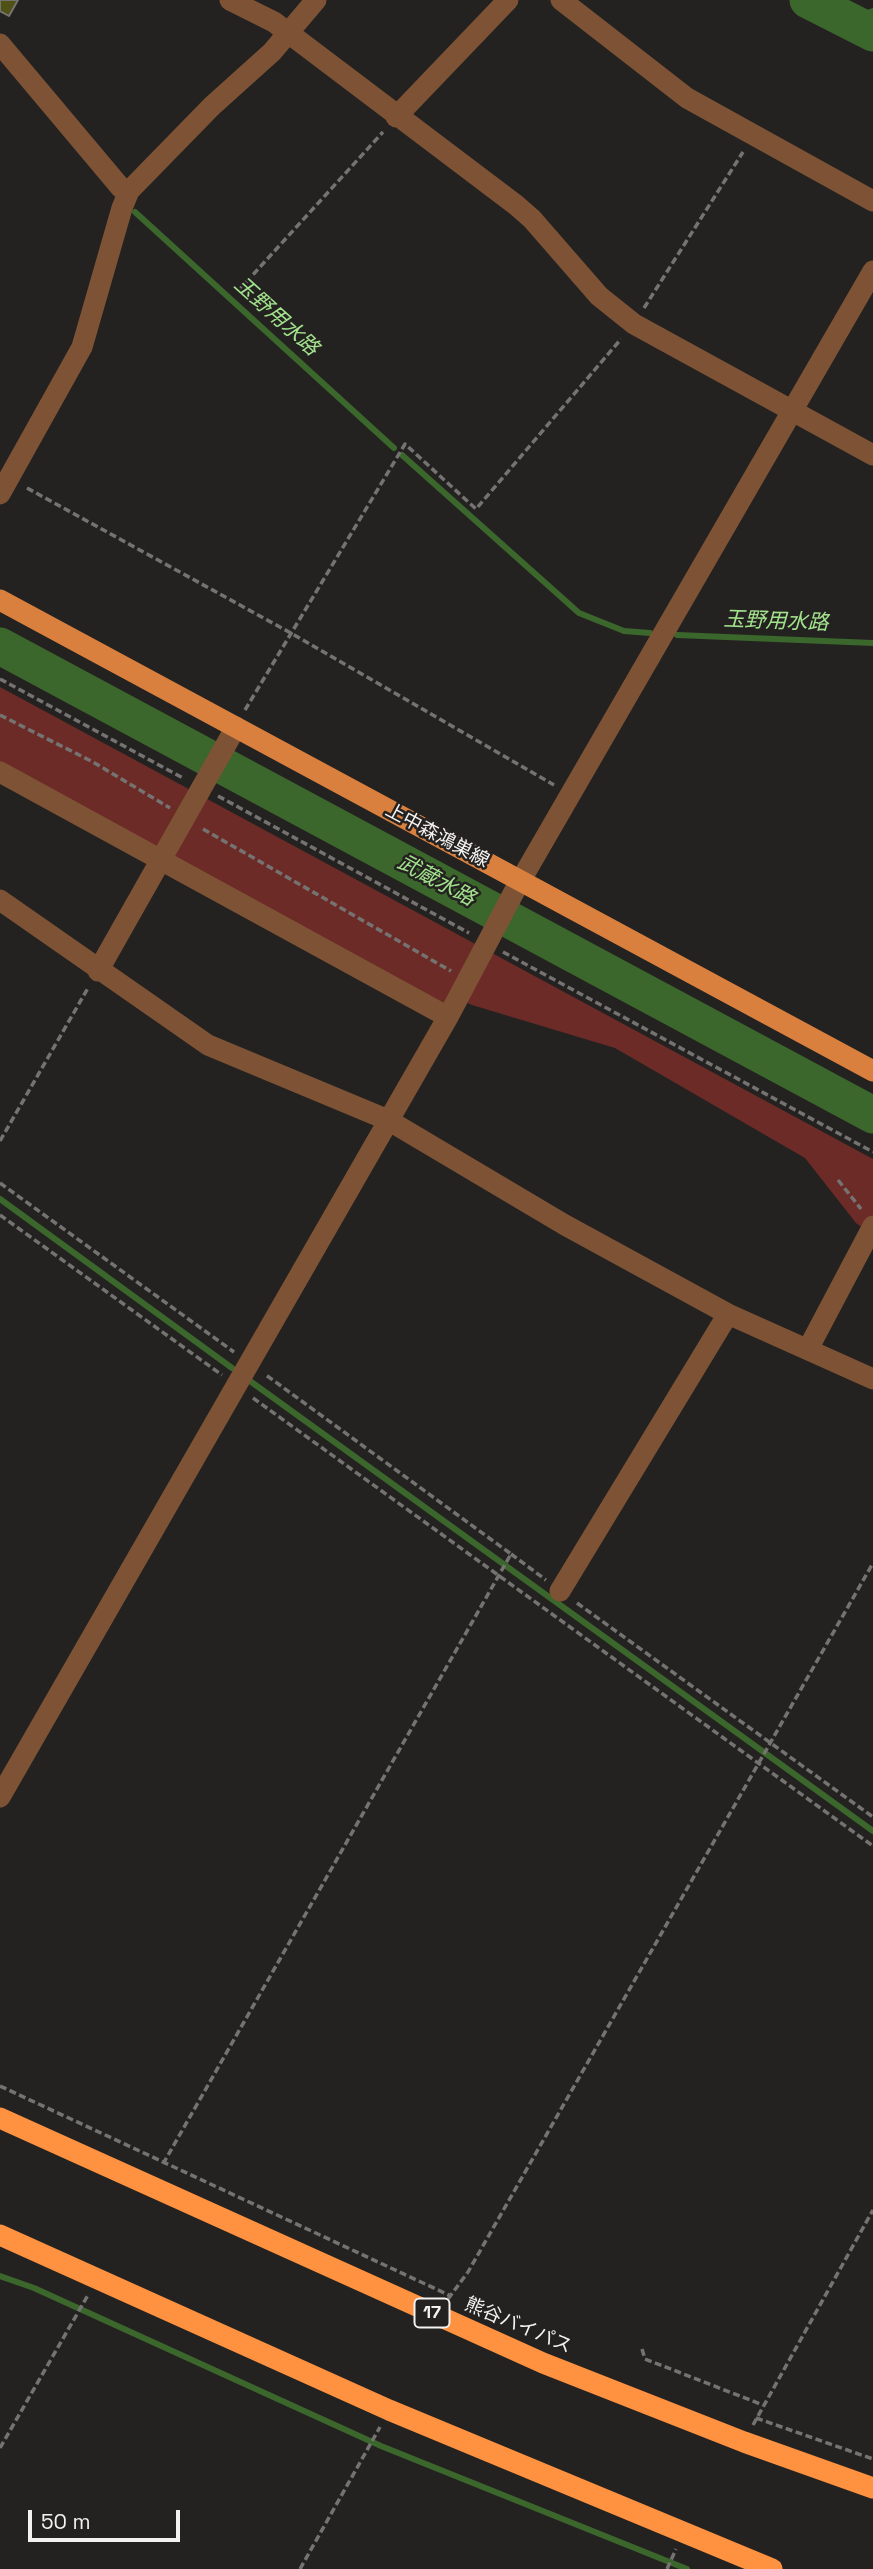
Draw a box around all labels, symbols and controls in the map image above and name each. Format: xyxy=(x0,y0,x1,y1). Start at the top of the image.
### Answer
water label: 玉野用水路 xyxy=(229,273,323,361)
water label: 玉野用水路 xyxy=(723,608,829,636)
street label: 上中森鴻巣線 xyxy=(381,799,493,873)
water label: 武蔵水路 xyxy=(393,850,479,912)
street label: 熊谷バイパス xyxy=(461,2293,575,2359)
road number: 17 xyxy=(414,2298,450,2328)
scale bar xyxy=(32,2496,184,2540)
text: 50 m xyxy=(41,2508,91,2535)

